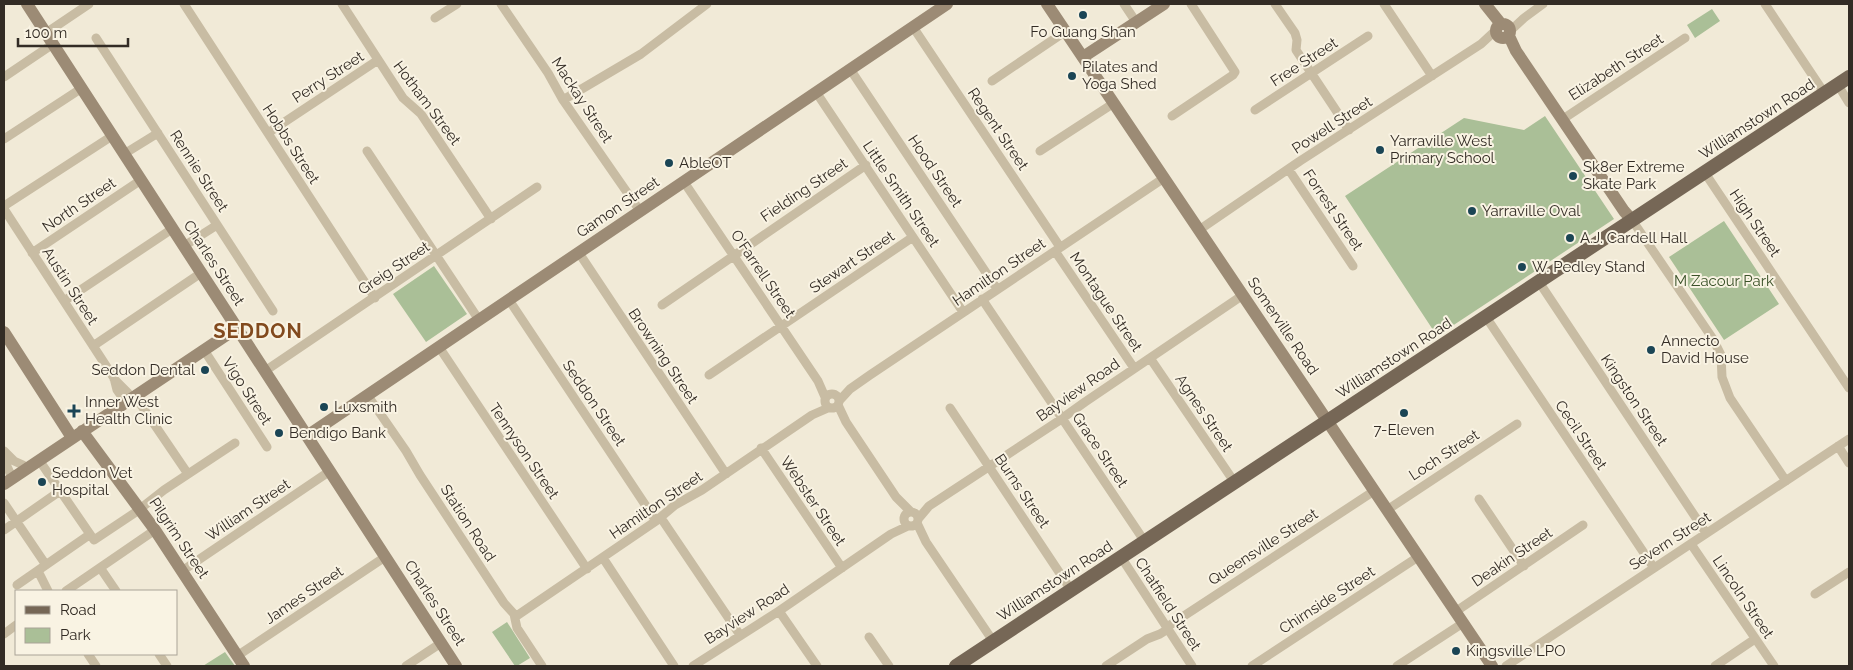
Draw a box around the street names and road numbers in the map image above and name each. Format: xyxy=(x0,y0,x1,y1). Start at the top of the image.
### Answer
street label: Elizabeth Street xyxy=(1565,30,1667,104)
street label: Free Street xyxy=(1267,34,1341,90)
street label: Perry Street xyxy=(289,47,367,107)
street label: Mackay Street xyxy=(548,54,616,146)
street label: Hotham Street xyxy=(389,57,465,149)
street label: Williamstown Road xyxy=(1696,75,1818,163)
street label: Regent Street xyxy=(964,84,1032,174)
street label: Powell Street xyxy=(1289,92,1375,158)
street label: Hobbs Street xyxy=(259,101,323,187)
street label: Rennie Street xyxy=(166,127,232,215)
street label: Hood Street xyxy=(904,131,966,211)
street label: Little Smith Street xyxy=(859,138,943,250)
street label: Fielding Street xyxy=(757,154,851,226)
street label: Forrest Street xyxy=(1299,166,1367,254)
street label: Gamon Street xyxy=(573,173,663,241)
street label: North Street xyxy=(39,174,119,236)
street label: High Street xyxy=(1726,186,1784,260)
street label: Charles Street xyxy=(180,217,248,309)
street label: O'Farrell Street xyxy=(727,226,799,322)
street label: Stewart Street xyxy=(806,227,898,297)
street label: Hamilton Street xyxy=(949,234,1049,310)
street label: Greig Street xyxy=(355,237,433,299)
street label: Austin Street xyxy=(38,244,102,328)
street label: Montague Street xyxy=(1066,249,1146,355)
street label: Somerville Road xyxy=(1244,274,1322,378)
street label: Browning Street xyxy=(624,305,702,407)
street label: Williamstown Road xyxy=(1333,314,1455,402)
street label: Kingston Street xyxy=(1597,351,1671,449)
street label: Vigo Street xyxy=(218,354,276,428)
street label: Bayview Road xyxy=(1033,355,1123,425)
street label: Seddon Street xyxy=(559,357,629,449)
street label: Agnes Street xyxy=(1172,371,1236,455)
street label: Cecil Street xyxy=(1551,397,1611,473)
street label: Tennyson Street xyxy=(485,400,563,502)
street label: Grace Street xyxy=(1068,409,1132,491)
street label: Loch Street xyxy=(1406,426,1482,484)
street label: Burns Street xyxy=(991,450,1053,532)
street label: Webster Street xyxy=(776,453,850,549)
street label: Hamilton Street xyxy=(606,467,706,543)
street label: William Street xyxy=(202,475,294,545)
street label: Station Road xyxy=(437,481,499,565)
street label: Pilgrim Street xyxy=(145,494,213,582)
street label: Queensville Street xyxy=(1205,505,1321,589)
street label: Severn Street xyxy=(1626,508,1714,574)
street label: Deakin Street xyxy=(1468,524,1556,590)
street label: Williamstown Road xyxy=(994,537,1116,625)
street label: Lincoln Street xyxy=(1709,552,1777,642)
street label: Chatfield Street xyxy=(1131,554,1205,654)
street label: Charles Street xyxy=(401,557,469,649)
street label: James Street xyxy=(261,562,347,628)
street label: Chirnside Street xyxy=(1276,562,1378,638)
street label: Bayview Road xyxy=(701,580,793,648)

